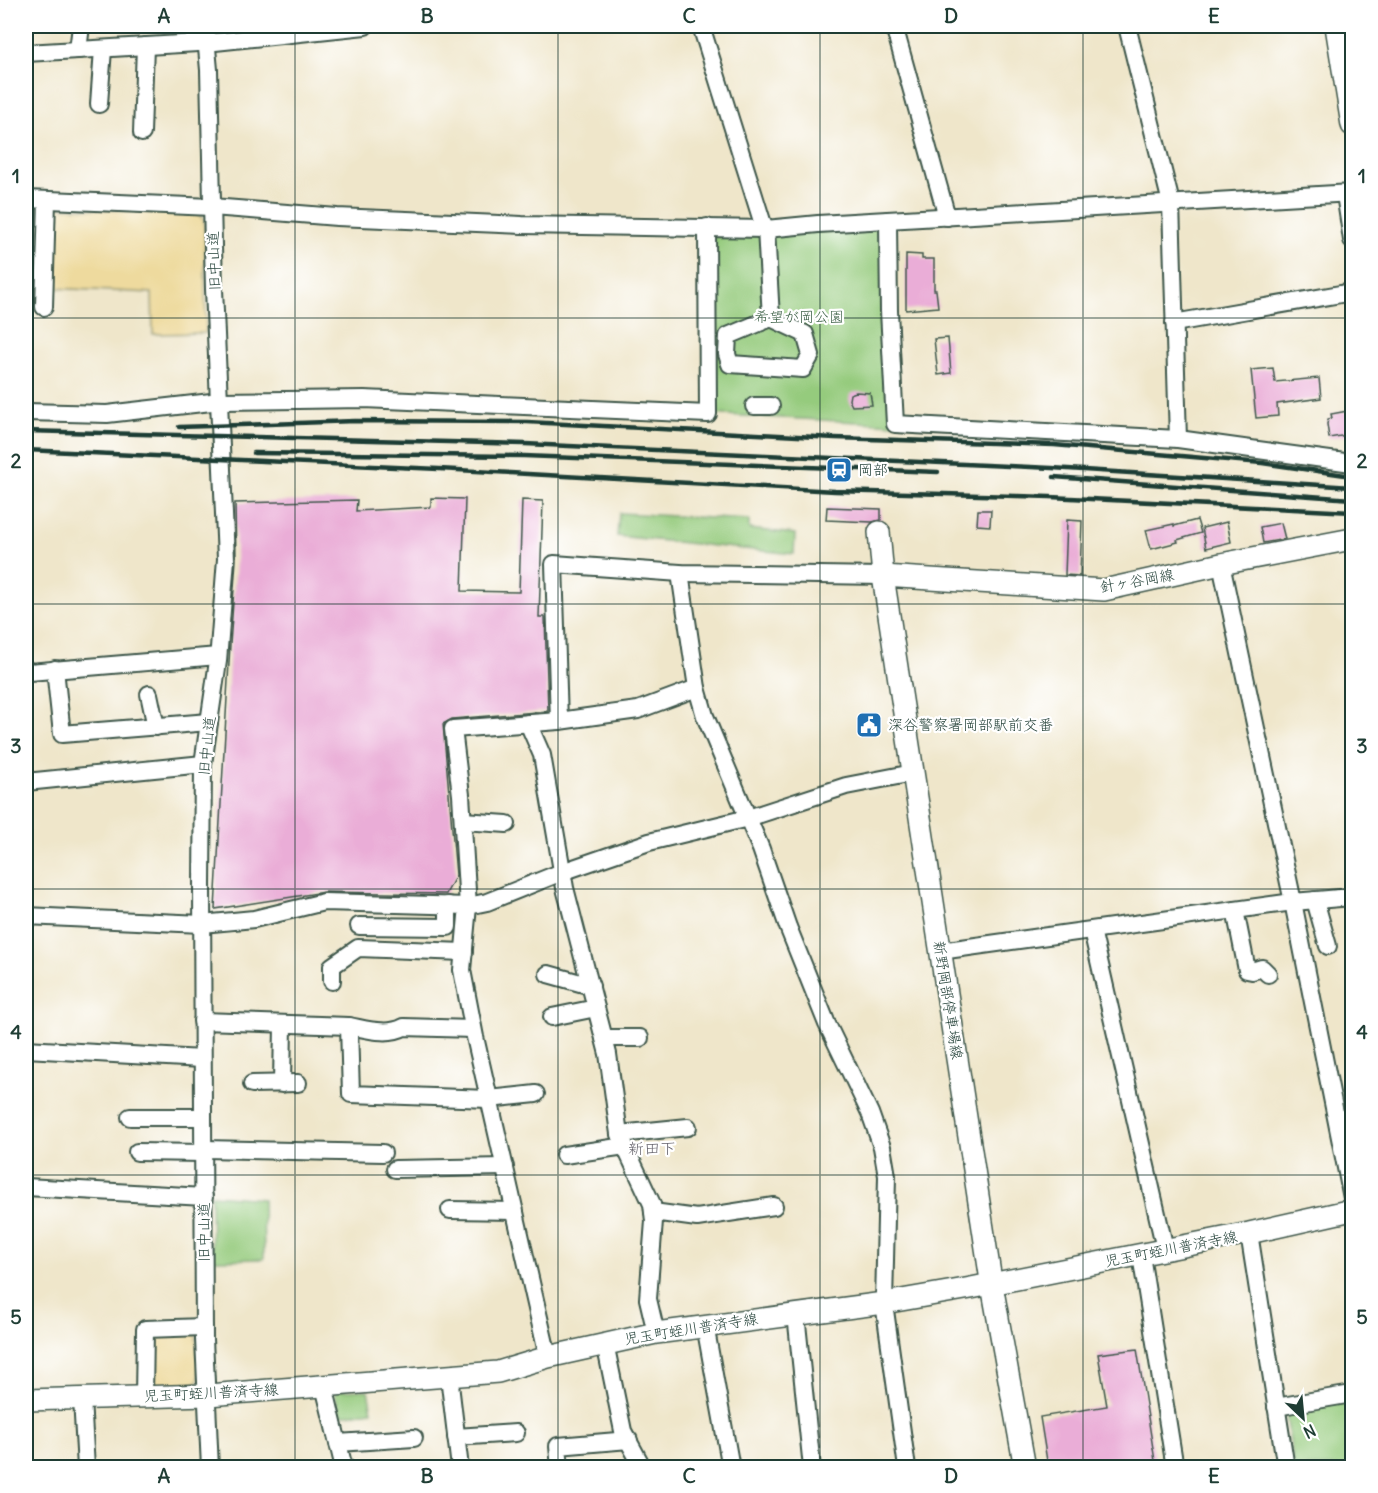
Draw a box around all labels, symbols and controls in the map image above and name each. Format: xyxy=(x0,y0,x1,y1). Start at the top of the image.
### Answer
text: A xyxy=(158,3,171,28)
text: B xyxy=(420,3,434,28)
text: C xyxy=(682,3,696,28)
text: D xyxy=(944,3,958,28)
text: E xyxy=(1208,3,1220,28)
text: 1 xyxy=(12,163,20,188)
text: 1 xyxy=(1358,163,1366,188)
street label: 旧中山道 xyxy=(203,231,224,291)
park label: 希望が岡公園 xyxy=(754,307,844,326)
text: 2 xyxy=(11,448,22,473)
text: 2 xyxy=(1357,448,1368,473)
station icon: 岡部 xyxy=(824,455,854,485)
place label: 岡部 xyxy=(858,460,888,479)
street label: 針ヶ谷岡線 xyxy=(1098,565,1176,596)
public building icon: 深谷警察署岡部駅前交番 xyxy=(854,710,884,740)
street label: 旧中山道 xyxy=(194,715,219,777)
place label: 深谷警察署岡部駅前交番 xyxy=(888,715,1053,734)
text: 3 xyxy=(10,733,22,758)
text: 3 xyxy=(1356,733,1368,758)
street label: 新野岡部停車場線 xyxy=(930,939,967,1061)
text: 4 xyxy=(10,1019,22,1044)
text: 4 xyxy=(1356,1019,1368,1044)
district label: 新田下 xyxy=(628,1138,676,1158)
street label: 旧中山道 xyxy=(194,1202,213,1262)
street label: 児玉町蛭川普済寺線 xyxy=(1103,1226,1239,1271)
text: 5 xyxy=(10,1304,22,1329)
text: 5 xyxy=(1356,1304,1368,1329)
street label: 児玉町蛭川普済寺線 xyxy=(623,1309,759,1348)
street label: 児玉町蛭川普済寺線 xyxy=(143,1379,279,1406)
north arrow xyxy=(1273,1388,1333,1448)
text: N xyxy=(1300,1420,1319,1443)
text: A xyxy=(158,1463,171,1488)
text: B xyxy=(420,1463,434,1488)
text: C xyxy=(682,1463,696,1488)
text: D xyxy=(944,1463,958,1488)
text: E xyxy=(1208,1463,1220,1488)

